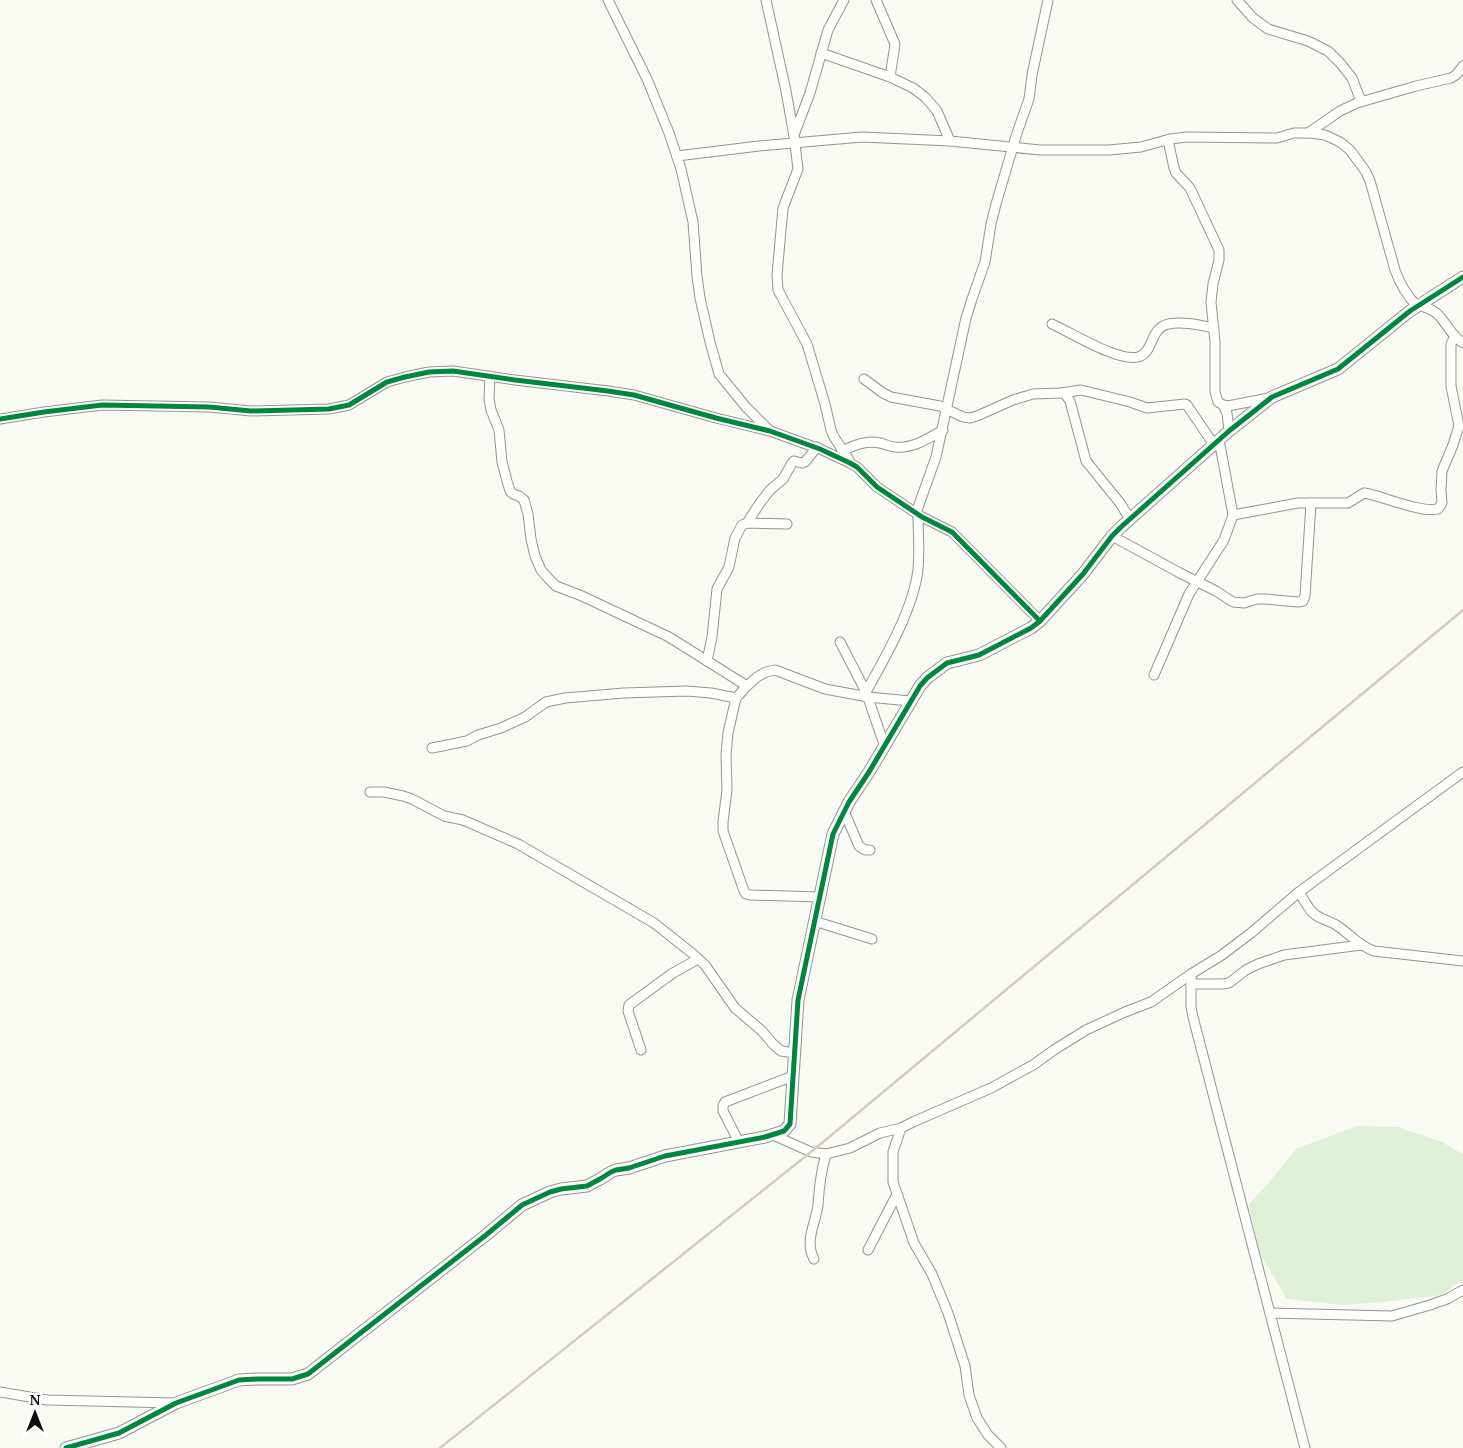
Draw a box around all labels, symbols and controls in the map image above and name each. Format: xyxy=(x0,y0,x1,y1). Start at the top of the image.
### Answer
north arrow xyxy=(10,1388,60,1438)
text: N xyxy=(29,1390,41,1409)

